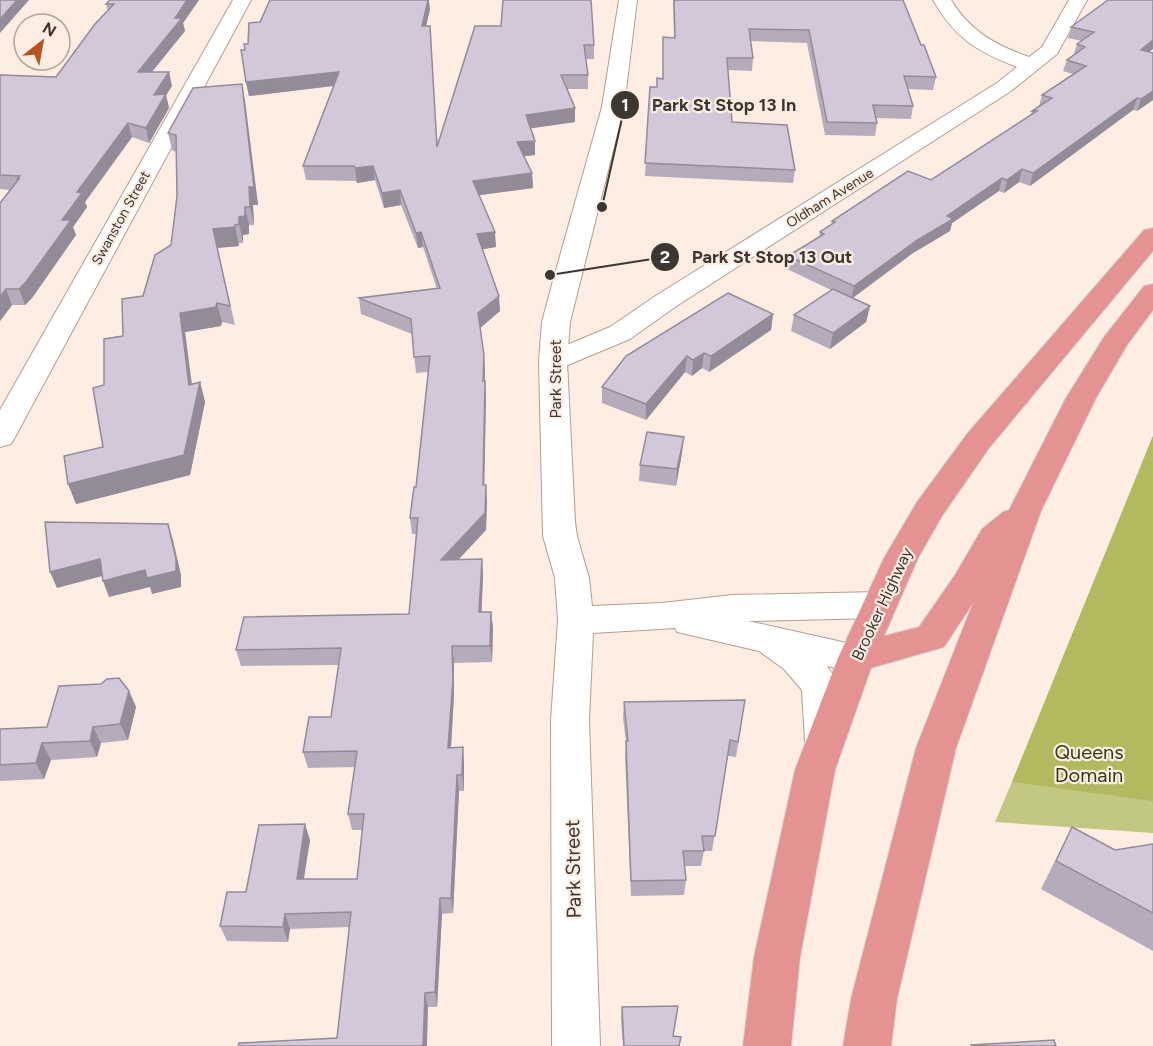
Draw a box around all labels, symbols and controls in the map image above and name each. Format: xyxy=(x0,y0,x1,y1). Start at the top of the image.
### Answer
north arrow xyxy=(12,12,72,72)
text: N xyxy=(39,18,60,41)
callout: Park St Stop 13 In xyxy=(610,87,808,123)
text: 1 xyxy=(621,94,629,116)
text: Park St Stop 13 In xyxy=(652,94,796,116)
street label: Oldham Avenue xyxy=(783,164,877,232)
street label: Swanston Street xyxy=(88,168,154,268)
callout: Park St Stop 13 Out xyxy=(650,239,864,275)
text: 2 xyxy=(660,246,670,268)
text: Park St Stop 13 Out xyxy=(692,246,852,268)
street label: Park Street xyxy=(546,339,565,419)
street label: Brooker Highway xyxy=(848,544,917,663)
park label: Queens Domain xyxy=(1054,740,1124,787)
street label: Park Street xyxy=(560,819,586,919)

